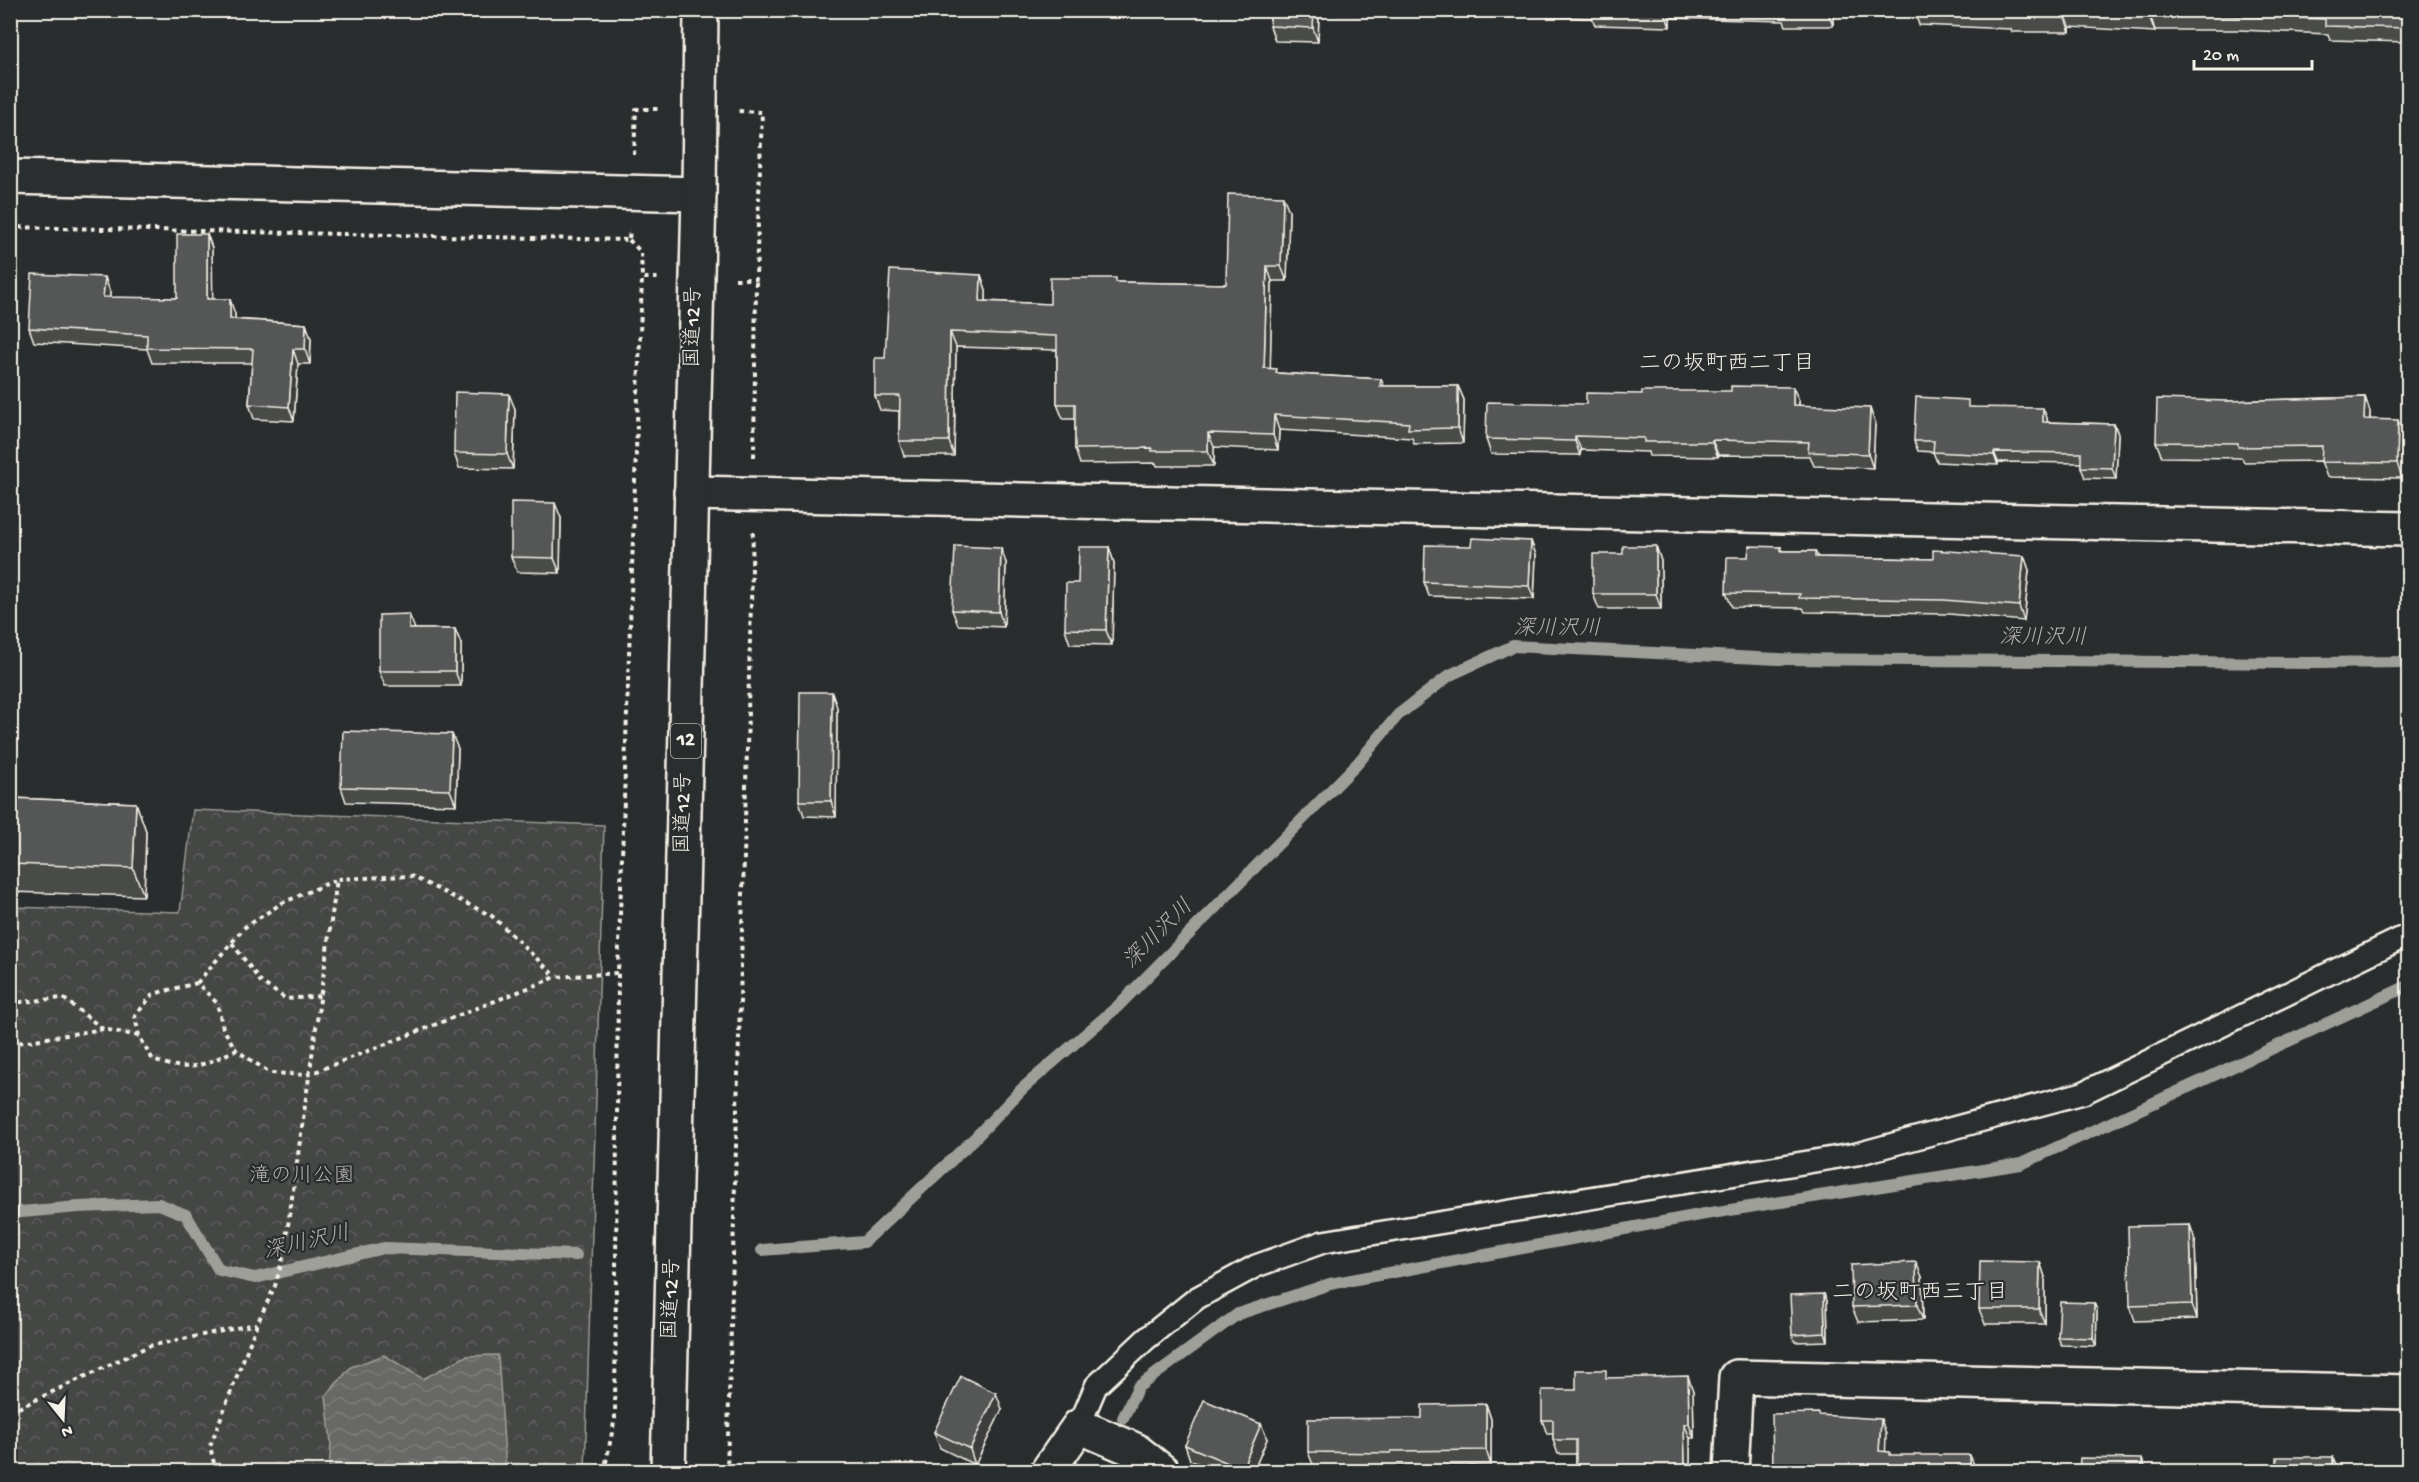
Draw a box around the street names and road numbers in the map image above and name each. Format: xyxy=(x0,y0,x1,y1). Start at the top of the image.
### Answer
street label: 国道12号 xyxy=(681,286,708,368)
road number: 12 xyxy=(671,724,701,758)
street label: 国道12号 xyxy=(671,772,698,854)
street label: 国道12号 xyxy=(658,1258,687,1340)

